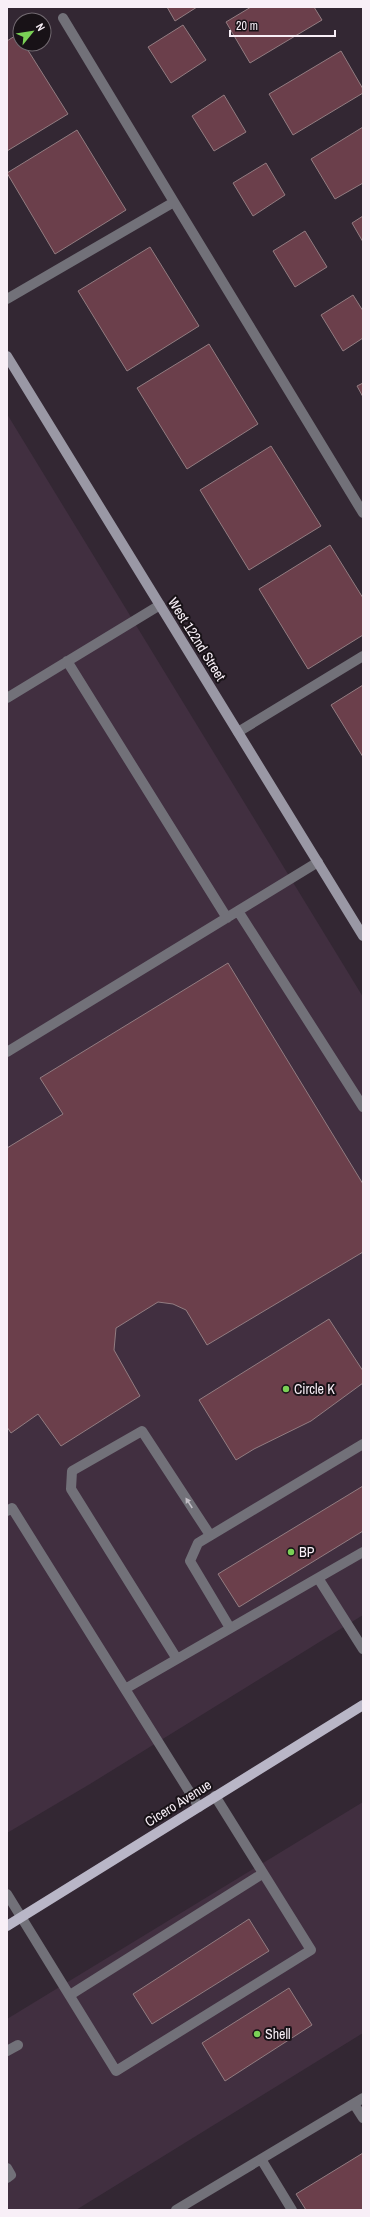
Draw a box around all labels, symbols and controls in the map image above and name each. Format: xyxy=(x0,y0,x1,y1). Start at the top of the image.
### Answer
north arrow xyxy=(12,12,52,52)
scale bar xyxy=(230,12,335,38)
text: 20 m xyxy=(236,18,258,34)
text: N xyxy=(33,21,48,33)
street label: West 122nd Street xyxy=(164,594,230,684)
place label: Circle K xyxy=(294,1380,335,1398)
marker: Circle K xyxy=(281,1384,291,1394)
one-way arrow xyxy=(185,1497,192,1509)
place label: BP xyxy=(299,1543,315,1561)
marker: BP xyxy=(286,1547,296,1557)
street label: Cicero Avenue xyxy=(141,1775,215,1831)
place label: Shell xyxy=(265,2025,291,2043)
marker: Shell xyxy=(252,2029,262,2039)

